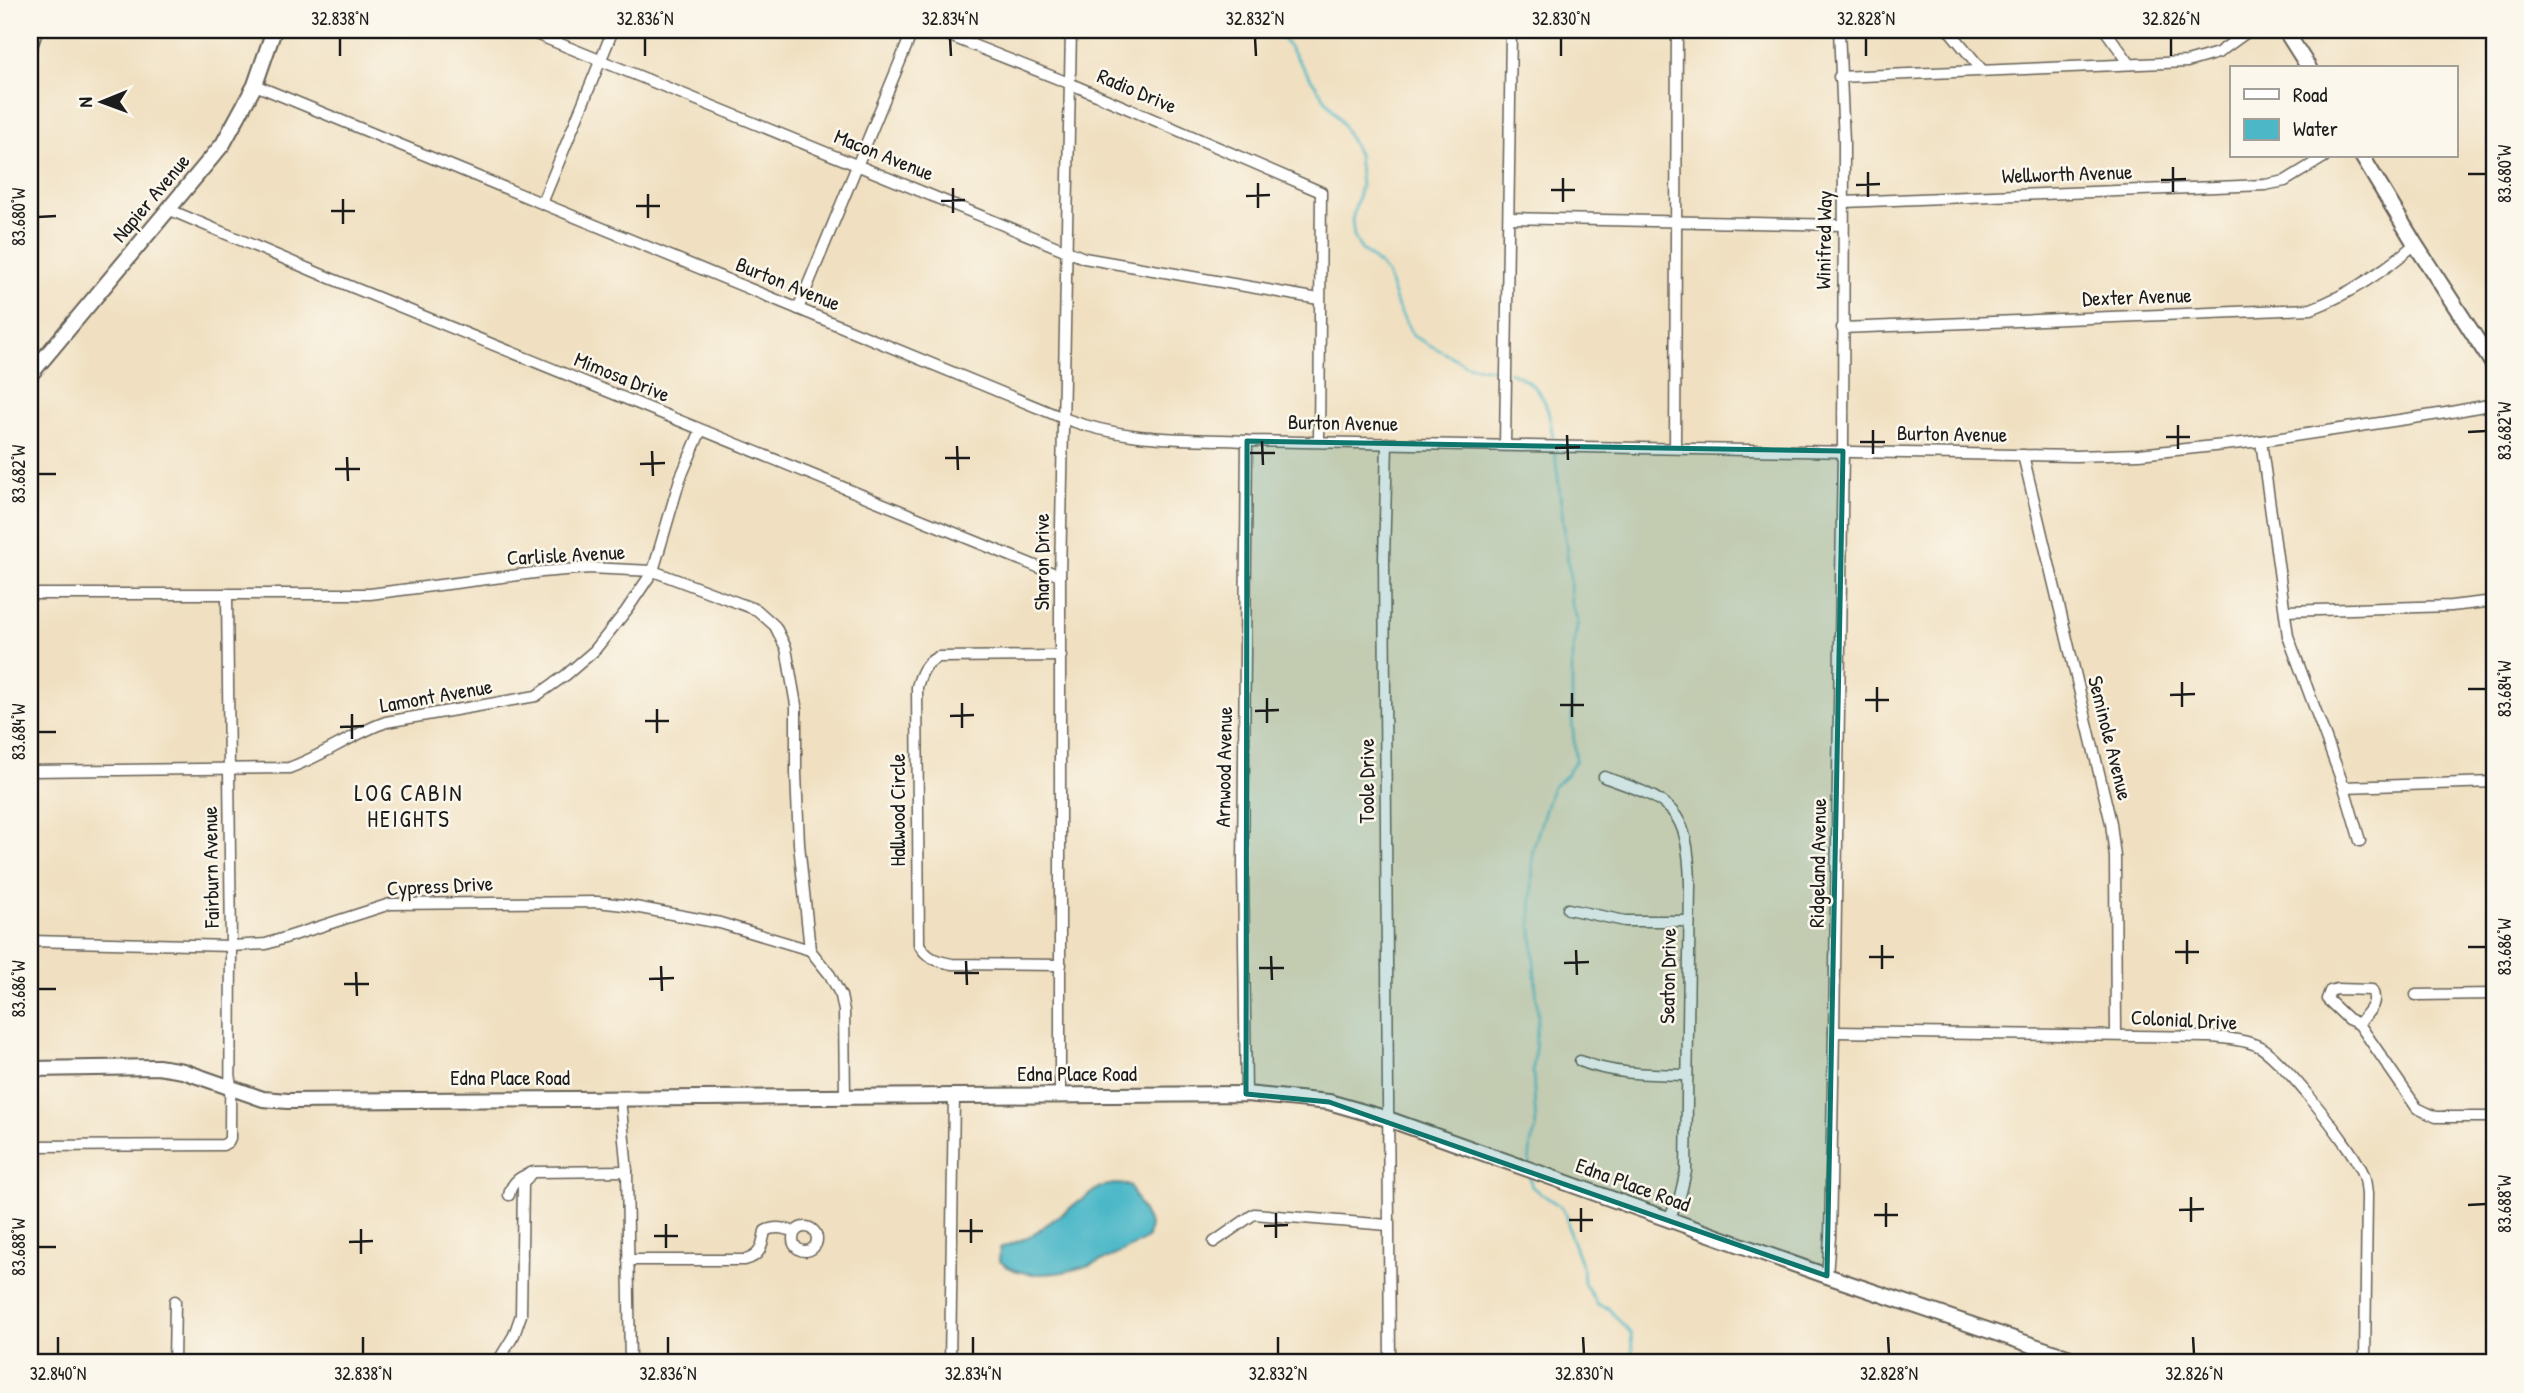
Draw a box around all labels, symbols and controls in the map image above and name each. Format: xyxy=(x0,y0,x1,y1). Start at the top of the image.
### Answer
text: 32.838°N xyxy=(311,6,369,31)
text: 32.836°N xyxy=(616,6,674,31)
text: 32.834°N xyxy=(922,6,978,31)
text: 32.832°N xyxy=(1226,6,1284,31)
text: 32.830°N xyxy=(1532,6,1590,31)
text: 32.828°N xyxy=(1837,6,1895,31)
text: 32.826°N xyxy=(2142,6,2200,31)
street label: Radio Drive xyxy=(1093,61,1181,120)
north arrow xyxy=(66,66,136,136)
legend xyxy=(2230,66,2458,158)
text: Road xyxy=(2293,80,2327,109)
text: N xyxy=(72,97,98,108)
text: Water xyxy=(2293,114,2338,143)
street label: Macon Avenue xyxy=(830,121,938,188)
text: 83.680°W xyxy=(2492,145,2517,203)
street label: Napier Avenue xyxy=(105,147,196,248)
street label: Wellworth Avenue xyxy=(2001,157,2133,190)
text: 83.680°W xyxy=(6,188,31,246)
street label: Winifred Way xyxy=(1808,190,1839,290)
street label: Burton Avenue xyxy=(732,249,845,318)
street label: Dexter Avenue xyxy=(2082,280,2192,313)
street label: Mimosa Drive xyxy=(570,344,674,409)
text: 83.682°W xyxy=(2492,402,2517,460)
street label: Burton Avenue xyxy=(1288,407,1398,438)
street label: Burton Avenue xyxy=(1897,418,2007,449)
text: 83.682°W xyxy=(6,445,31,503)
street label: Sharon Drive xyxy=(1027,513,1056,611)
street label: Carlisle Avenue xyxy=(506,537,626,572)
text: 83.684°W xyxy=(2492,661,2517,717)
street label: Lamont Avenue xyxy=(377,671,494,720)
street label: Seminole Avenue xyxy=(2081,673,2140,803)
text: 83.684°W xyxy=(6,704,31,760)
street label: Arnwood Avenue xyxy=(1208,706,1239,828)
street label: Toole Drive xyxy=(1352,738,1381,824)
street label: Hallwood Circle xyxy=(883,753,912,867)
district label: LOG CABIN HEIGHTS xyxy=(355,777,463,834)
street label: Ridgeland Avenue xyxy=(1802,798,1833,928)
street label: Fairburn Avenue xyxy=(195,806,226,929)
street label: Cypress Drive xyxy=(386,868,494,903)
text: 83.686°W xyxy=(2492,918,2517,976)
street label: Seaton Drive xyxy=(1652,928,1683,1024)
text: 83.686°W xyxy=(6,960,31,1018)
street label: Colonial Drive xyxy=(2130,1002,2238,1037)
street label: Edna Place Road xyxy=(1017,1059,1137,1088)
street label: Edna Place Road xyxy=(450,1063,570,1092)
street label: Edna Place Road xyxy=(1572,1150,1694,1219)
text: 83.688°W xyxy=(2492,1175,2517,1233)
text: 83.688°W xyxy=(6,1218,31,1276)
text: 32.840°N xyxy=(30,1361,86,1386)
text: 32.838°N xyxy=(334,1361,392,1386)
text: 32.836°N xyxy=(639,1361,697,1386)
text: 32.834°N xyxy=(945,1361,1001,1386)
text: 32.832°N xyxy=(1249,1361,1307,1386)
text: 32.830°N xyxy=(1555,1361,1613,1386)
text: 32.828°N xyxy=(1860,1361,1918,1386)
text: 32.826°N xyxy=(2165,1361,2223,1386)

